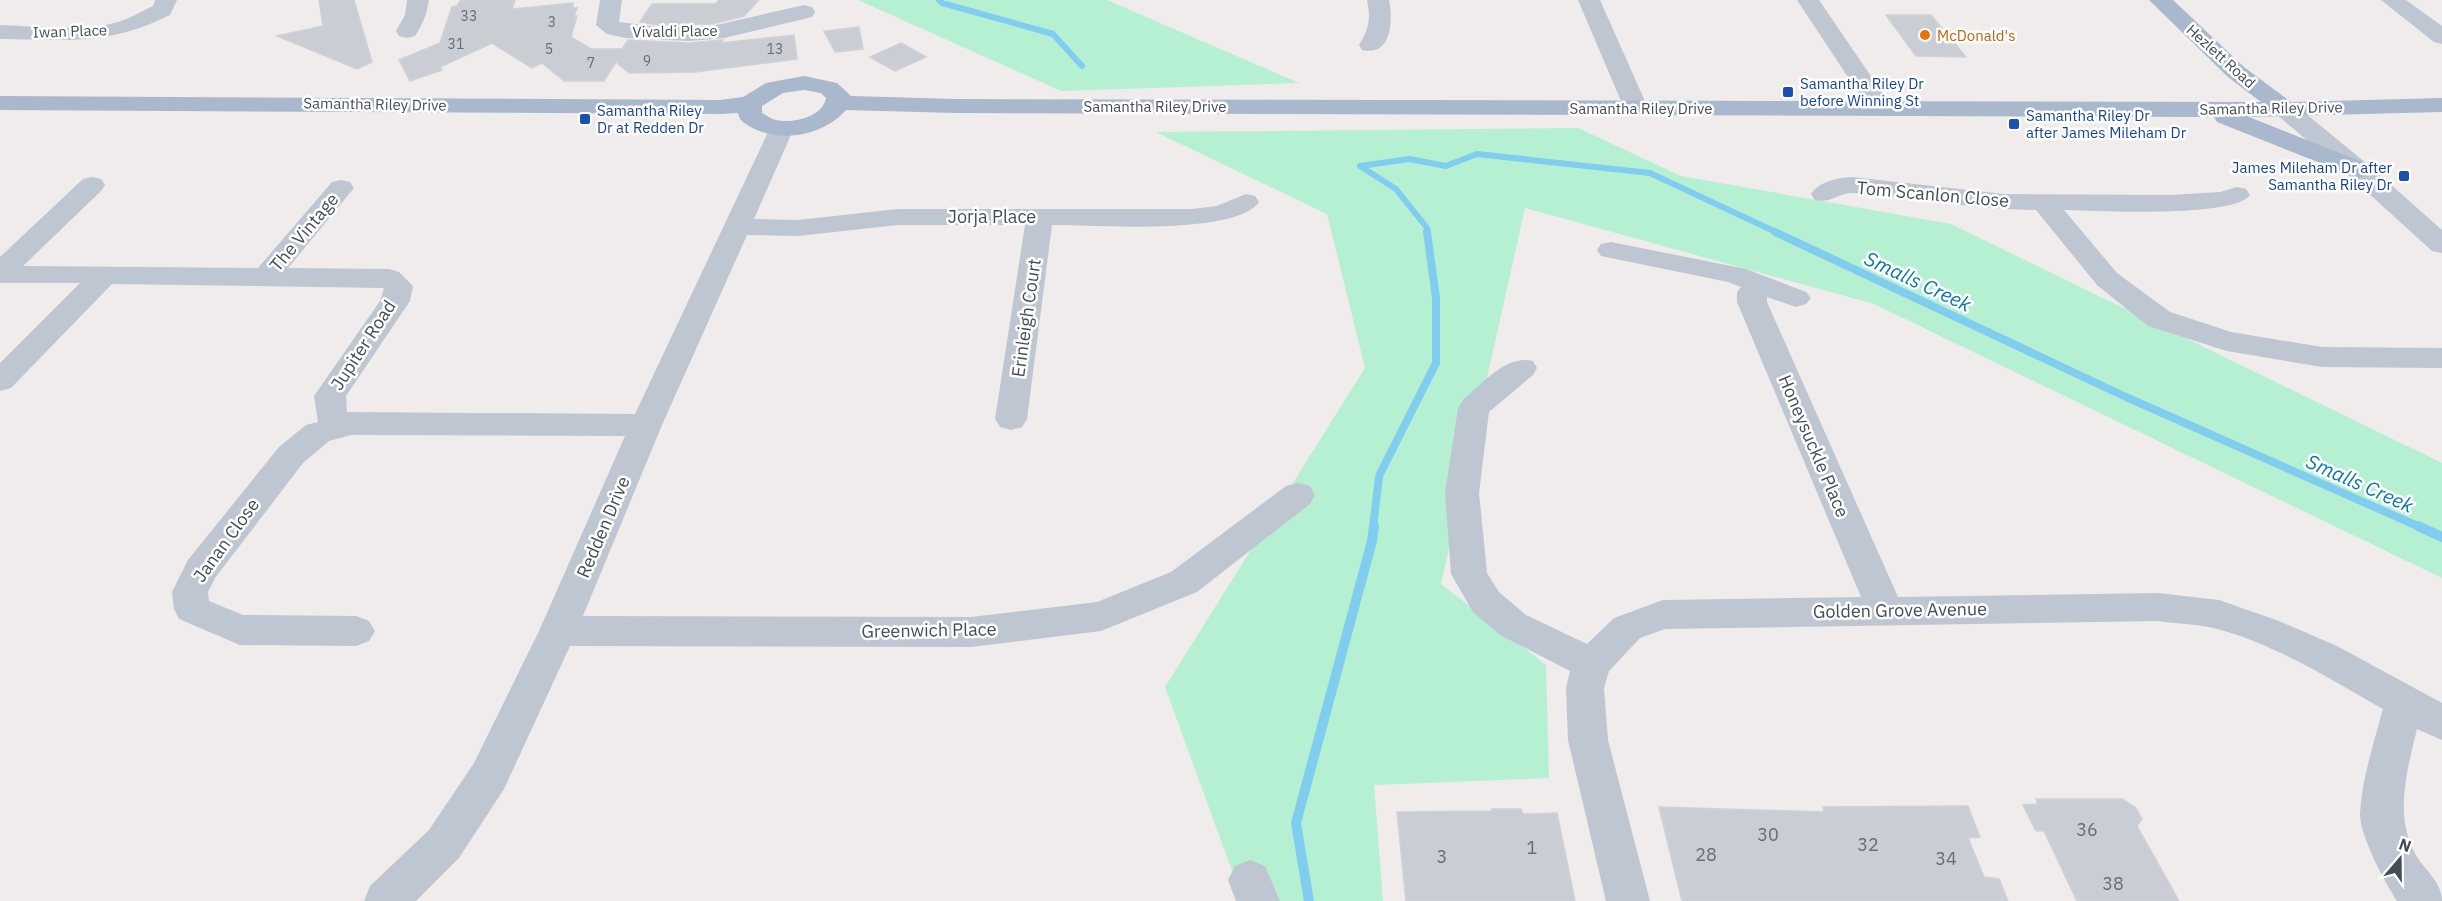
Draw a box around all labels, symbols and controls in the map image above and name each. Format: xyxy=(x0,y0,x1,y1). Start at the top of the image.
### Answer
house number: 33 xyxy=(461,7,477,25)
house number: 3 xyxy=(548,13,556,31)
street label: Iwan Place xyxy=(33,20,107,42)
street label: Hezlett Road xyxy=(2183,20,2259,92)
street label: Vivaldi Place xyxy=(632,21,718,41)
place label: McDonald's xyxy=(1937,26,2015,45)
marker: McDonald's xyxy=(1918,28,1932,42)
house number: 31 xyxy=(448,35,464,53)
house number: 5 xyxy=(545,40,553,58)
house number: 13 xyxy=(767,40,783,58)
house number: 9 xyxy=(643,52,651,70)
house number: 7 xyxy=(587,54,595,72)
place label: Samantha Riley Dr before Winning St xyxy=(1800,74,1924,110)
marker: Samantha Riley Dr before Winning St xyxy=(1781,85,1795,99)
street label: Samantha Riley Drive xyxy=(303,93,447,115)
street label: Samantha Riley Drive xyxy=(1083,97,1227,116)
street label: Samantha Riley Drive xyxy=(2199,97,2343,119)
street label: Samantha Riley Drive xyxy=(1569,99,1713,118)
place label: Samantha Riley Dr at Redden Dr xyxy=(597,101,704,137)
place label: Samantha Riley Dr after James Mileham Dr xyxy=(2026,106,2187,142)
marker: Samantha Riley Dr at Redden Dr xyxy=(578,112,592,126)
marker: Samantha Riley Dr after James Mileham Dr xyxy=(2007,117,2021,131)
place label: James Mileham Dr after Samantha Riley Dr xyxy=(2232,158,2392,194)
marker: James Mileham Dr after Samantha Riley Dr xyxy=(2397,169,2411,183)
street label: Tom Scanlon Close xyxy=(1856,176,2010,212)
street label: The Vintage xyxy=(264,188,344,276)
street label: Jorja Place xyxy=(948,205,1036,228)
water label: Smalls Creek xyxy=(1860,245,1976,318)
street label: Erinleigh Court xyxy=(1006,257,1046,379)
street label: Jupiter Road xyxy=(325,296,401,394)
street label: Honeysuckle Place xyxy=(1774,371,1854,521)
water label: Smalls Creek xyxy=(2302,447,2418,519)
street label: Redden Drive xyxy=(571,473,635,581)
street label: Janan Close xyxy=(188,494,264,586)
street label: Golden Grove Avenue xyxy=(1813,597,1987,623)
street label: Greenwich Place xyxy=(861,617,997,643)
house number: 36 xyxy=(2076,818,2098,841)
house number: 30 xyxy=(1757,823,1779,846)
north arrow xyxy=(2370,829,2430,889)
house number: 32 xyxy=(1857,833,1879,856)
text: N xyxy=(2396,834,2414,856)
house number: 1 xyxy=(1527,836,1537,859)
house number: 28 xyxy=(1695,843,1717,866)
house number: 3 xyxy=(1437,845,1447,868)
house number: 34 xyxy=(1935,847,1957,870)
house number: 38 xyxy=(2102,872,2124,895)

